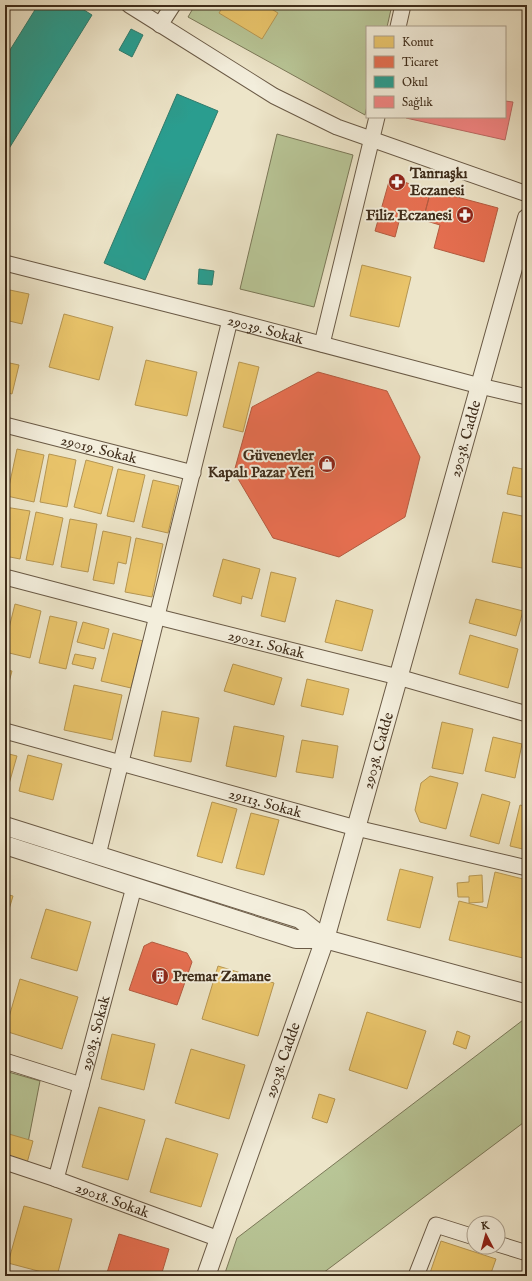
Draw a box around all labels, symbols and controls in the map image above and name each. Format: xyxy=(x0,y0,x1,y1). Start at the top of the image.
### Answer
legend xyxy=(366,26,506,118)
text: Konut xyxy=(402,35,434,50)
text: Ticaret xyxy=(402,55,438,70)
text: Okul xyxy=(402,75,429,90)
text: Sağlık xyxy=(402,95,433,110)
place label: Tanrıaşkı Eczanesi xyxy=(409,164,468,200)
pharmacy icon: Tanrıaşkı Eczanesi xyxy=(387,172,407,192)
pharmacy icon: Filiz Eczanesi xyxy=(455,205,475,225)
place label: Filiz Eczanesi xyxy=(366,206,452,225)
street label: 29039. Sokak xyxy=(225,311,307,349)
street label: 29038. Cadde xyxy=(446,398,486,479)
street label: 29019. Sokak xyxy=(59,431,140,469)
place label: Güvenevler Kapalı Pazar Yeri xyxy=(208,446,314,482)
shop icon: Güvenevler Kapalı Pazar Yeri xyxy=(317,454,337,474)
street label: 29021. Sokak xyxy=(226,626,308,664)
street label: 29038. Cadde xyxy=(358,710,398,791)
street label: 29113. Sokak xyxy=(226,784,305,823)
building icon: Premar Zamane xyxy=(150,966,170,986)
place label: Premar Zamane xyxy=(173,967,271,986)
street label: 29083. Sokak xyxy=(76,993,115,1073)
street label: 29038. Cadde xyxy=(261,1020,305,1101)
street label: 29018. Sokak xyxy=(73,1178,153,1223)
north arrow xyxy=(466,1215,506,1255)
text: K xyxy=(480,1219,491,1233)

